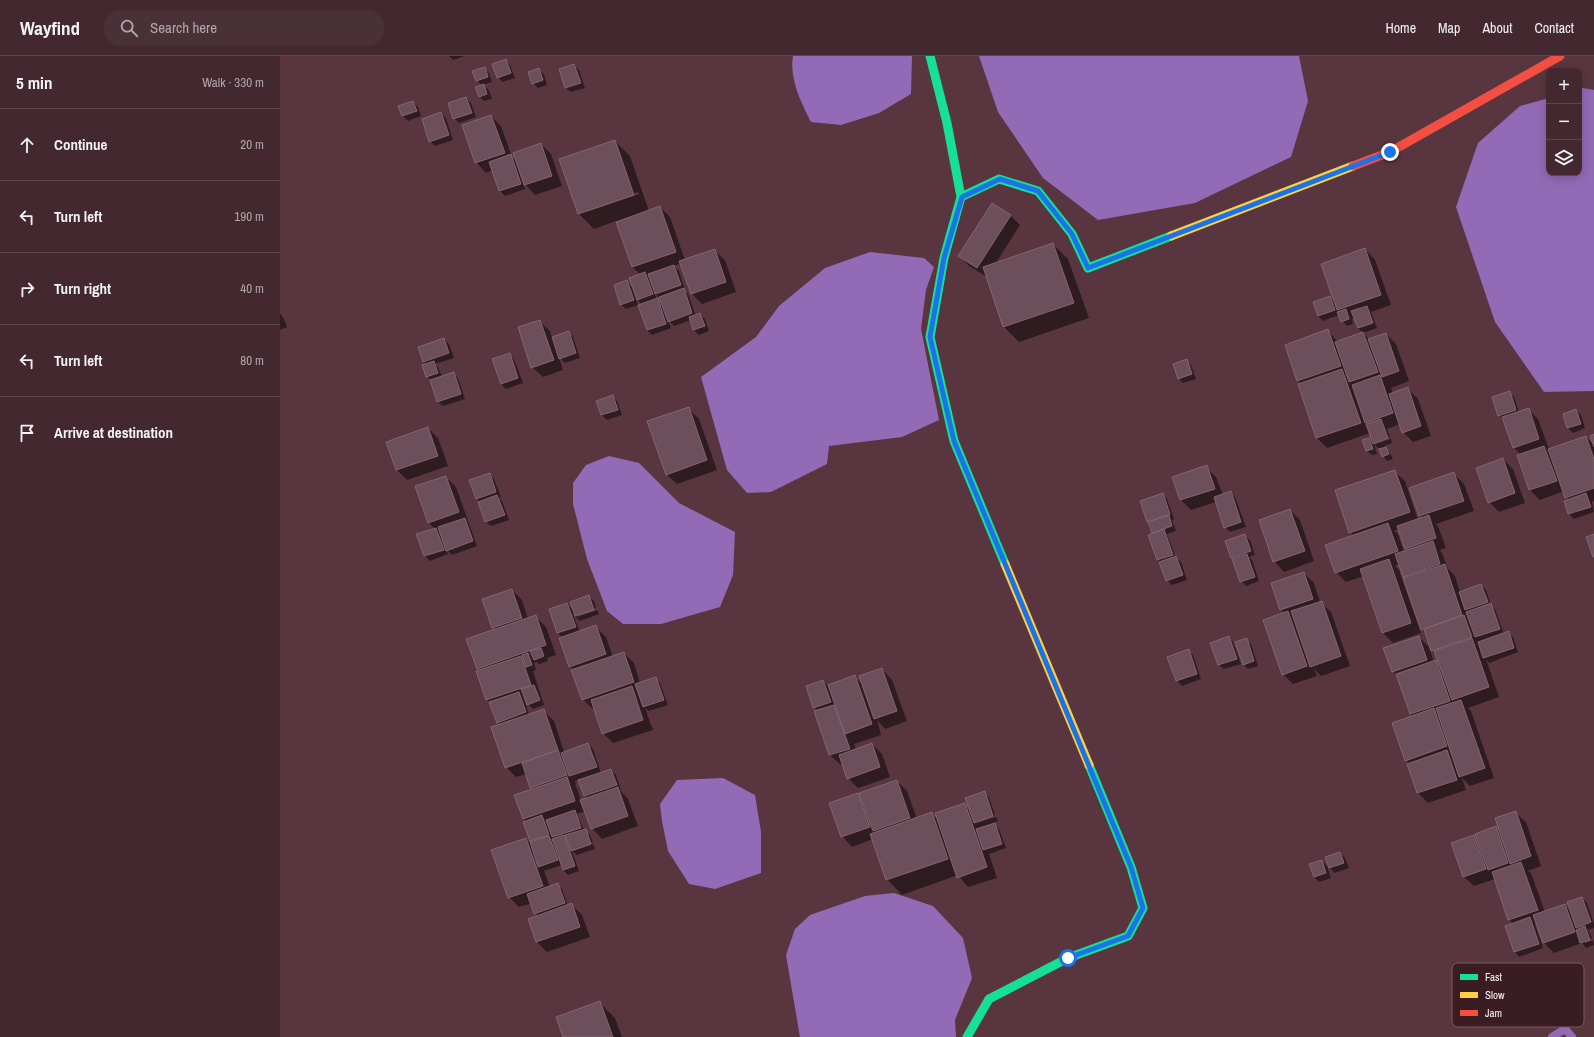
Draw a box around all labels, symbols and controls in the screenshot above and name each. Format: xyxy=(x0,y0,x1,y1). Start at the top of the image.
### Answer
search box xyxy=(104,10,384,46)
text: Wayfind xyxy=(20,15,80,41)
icon: search xyxy=(118,17,140,39)
text: Search here xyxy=(150,17,217,38)
text: Home xyxy=(1385,19,1416,37)
text: Map xyxy=(1438,19,1460,37)
text: About xyxy=(1482,19,1512,37)
text: Contact xyxy=(1534,19,1574,37)
map controls xyxy=(1546,68,1582,176)
button: + xyxy=(1546,68,1582,104)
text: 5 min xyxy=(16,71,52,94)
text: Walk · 330 m xyxy=(202,74,264,91)
button: − xyxy=(1546,104,1582,140)
icon: ahead xyxy=(16,134,38,156)
text: Continue xyxy=(54,134,107,155)
text: 20 m xyxy=(240,136,264,153)
button: layers xyxy=(1546,140,1582,176)
route end xyxy=(1381,143,1399,161)
icon: left xyxy=(16,206,38,228)
text: Turn left xyxy=(54,206,102,227)
text: 190 m xyxy=(234,208,264,225)
icon: right xyxy=(16,278,38,300)
text: Turn right xyxy=(54,278,111,299)
text: 40 m xyxy=(240,280,264,297)
icon: left xyxy=(16,350,38,372)
text: Turn left xyxy=(54,350,102,371)
text: 80 m xyxy=(240,352,264,369)
icon: arrive xyxy=(16,422,38,444)
text: Arrive at destination xyxy=(54,422,173,443)
route start xyxy=(1059,949,1077,967)
legend xyxy=(1452,963,1584,1027)
text: Fast xyxy=(1485,970,1503,984)
text: Slow xyxy=(1485,988,1505,1002)
text: Jam xyxy=(1485,1006,1502,1020)

